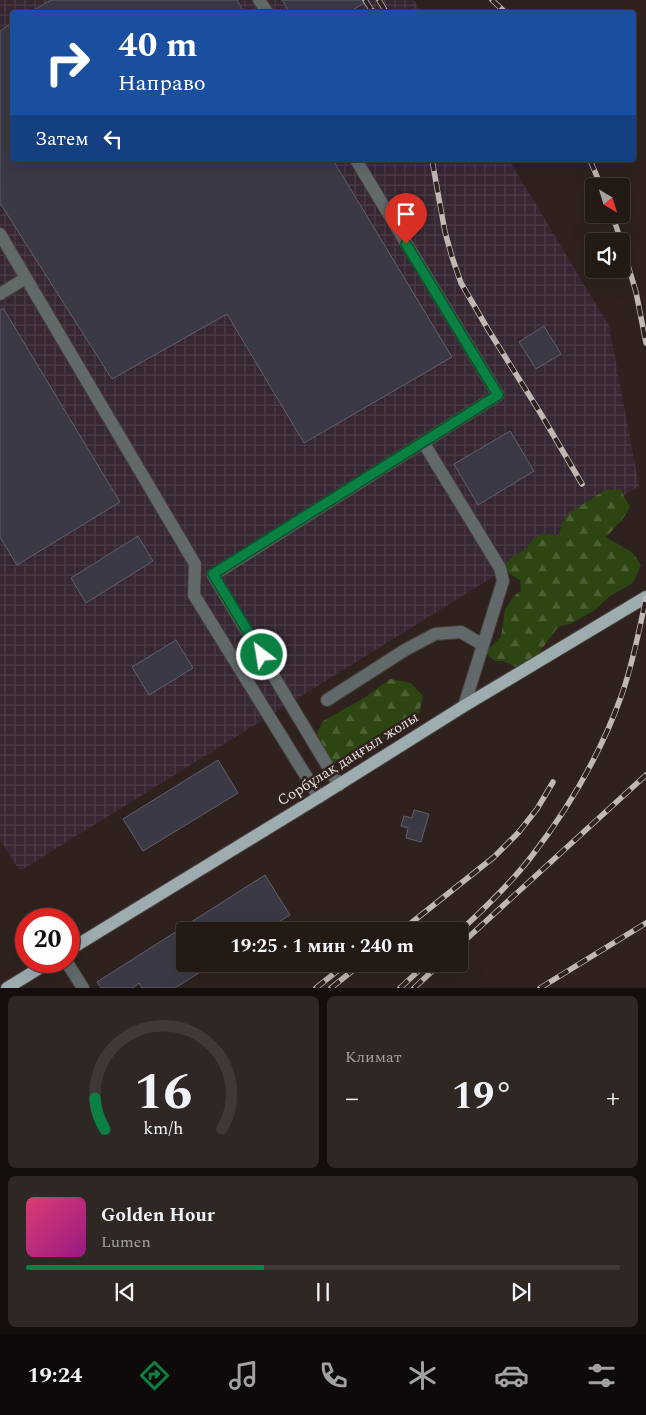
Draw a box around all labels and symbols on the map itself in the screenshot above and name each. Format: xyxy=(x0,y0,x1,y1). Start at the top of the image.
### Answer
north arrow xyxy=(585,178,630,222)
pin xyxy=(385,193,427,244)
position arrow xyxy=(235,628,287,680)
street label: Сорбұлақ даңғыл жолы xyxy=(273,706,423,812)
speed limit sign: 20 xyxy=(15,908,80,973)

